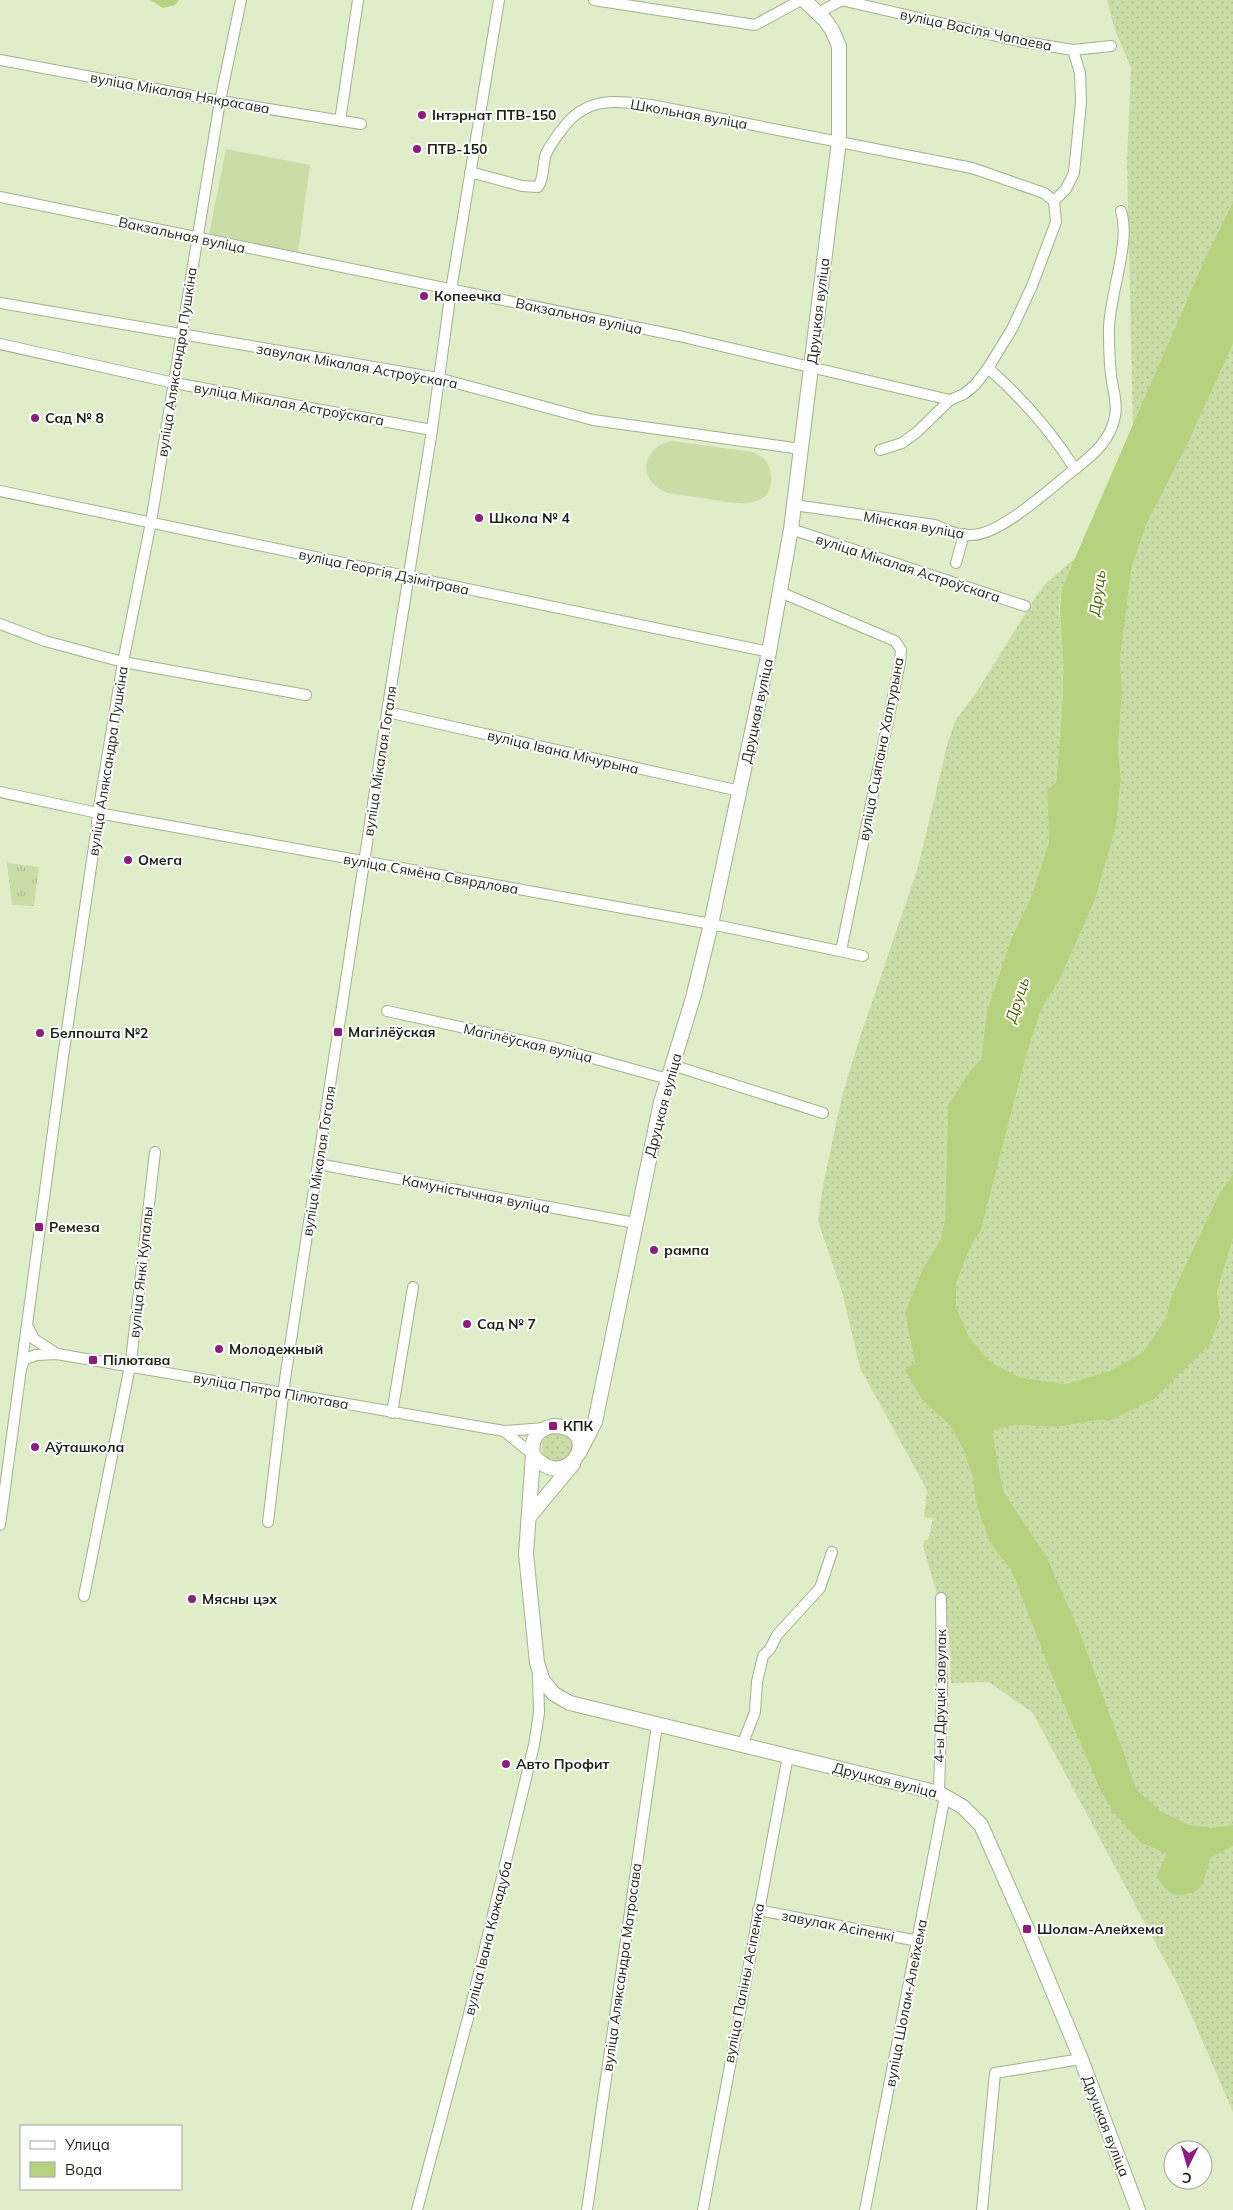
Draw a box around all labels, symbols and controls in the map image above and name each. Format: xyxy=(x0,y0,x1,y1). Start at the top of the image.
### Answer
street label: вуліца Васіля Чапаева xyxy=(898,5,1054,55)
street label: вуліца Мікалая Някрасава xyxy=(89,68,271,118)
street label: Школьная вуліца xyxy=(629,95,749,133)
place label: Інтэрнат ПТВ-150 xyxy=(432,106,556,124)
marker: Інтэрнат ПТВ-150 xyxy=(416,109,428,121)
place label: ПТВ-150 xyxy=(427,140,488,158)
marker: ПТВ-150 xyxy=(411,143,423,155)
street label: Вакзальная вуліца xyxy=(117,213,247,257)
street label: Друцкая вуліца xyxy=(803,257,833,365)
street label: вуліца Аляксандра Пушкіна xyxy=(153,266,201,458)
place label: Копеечка xyxy=(434,287,501,305)
marker: Копеечка xyxy=(418,290,430,302)
street label: Вакзальная вуліца xyxy=(514,294,644,338)
street label: завулак Мікалая Астроўскага xyxy=(255,339,459,393)
street label: вуліца Мікалая Астроўскага xyxy=(193,378,385,430)
place label: Сад № 8 xyxy=(45,409,104,427)
marker: Сад № 8 xyxy=(29,412,41,424)
street label: Мінская вуліца xyxy=(862,507,966,543)
place label: Школа № 4 xyxy=(489,509,570,527)
marker: Школа № 4 xyxy=(473,512,485,524)
street label: вуліца Мікалая Астроўскага xyxy=(814,530,1002,606)
street label: вуліца Георгія Дзімітрава xyxy=(297,545,471,599)
water label: Друць xyxy=(1084,569,1110,618)
street label: вуліца Сцяпана Халтурына xyxy=(854,656,908,842)
street label: Друцкая вуліца xyxy=(737,657,777,765)
street label: вуліца Аляксандра Пушкіна xyxy=(84,665,132,857)
street label: вуліца Мікалая Гогаля xyxy=(359,685,401,837)
street label: вуліца Івана Мічурына xyxy=(486,726,640,778)
street label: вуліца Сямёна Свярдлова xyxy=(342,850,520,898)
place label: Омега xyxy=(138,851,182,869)
marker: Омега xyxy=(122,854,134,866)
water label: Друць xyxy=(1000,975,1033,1026)
street label: Магілёўская вуліца xyxy=(462,1019,594,1067)
place label: Магілёўская xyxy=(348,1023,436,1041)
place label: Белпошта №2 xyxy=(50,1024,149,1042)
marker: Магілёўская xyxy=(332,1026,344,1038)
marker: Белпошта №2 xyxy=(34,1027,46,1039)
street label: Друцкая вуліца xyxy=(640,1051,686,1159)
street label: вуліца Мікалая Гогаля xyxy=(298,1085,340,1237)
street label: Камуністычная вуліца xyxy=(400,1171,552,1217)
street label: вуліца Янкі Купалы xyxy=(125,1205,157,1339)
place label: Ремеза xyxy=(49,1218,100,1236)
marker: Ремеза xyxy=(33,1221,45,1233)
place label: рампа xyxy=(664,1241,709,1259)
marker: рампа xyxy=(648,1244,660,1256)
place label: Сад № 7 xyxy=(477,1315,536,1333)
marker: Сад № 7 xyxy=(461,1318,473,1330)
place label: Молодежный xyxy=(229,1340,323,1358)
marker: Молодежный xyxy=(213,1343,225,1355)
place label: Пілютава xyxy=(103,1351,171,1369)
marker: Пілютава xyxy=(87,1354,99,1366)
street label: вуліца Пятра Пілютава xyxy=(192,1368,350,1414)
place label: КПК xyxy=(563,1417,593,1435)
marker: КПК xyxy=(547,1420,559,1432)
place label: Аўташкола xyxy=(45,1438,124,1456)
marker: Аўташкола xyxy=(29,1441,41,1453)
place label: Мясны цэх xyxy=(202,1590,277,1608)
marker: Мясны цэх xyxy=(186,1593,198,1605)
street label: 4-ы Друцкі завулак xyxy=(930,1628,950,1763)
place label: Авто Профит xyxy=(516,1755,610,1773)
marker: Авто Профит xyxy=(500,1758,512,1770)
street label: Друцкая вуліца xyxy=(831,1758,939,1802)
street label: вуліца Івана Кажадуба xyxy=(460,1859,516,2017)
street label: вуліца Аляксандра Матросава xyxy=(598,1862,646,2072)
street label: вуліца Паліны Асіпенка xyxy=(720,1902,768,2064)
street label: завулак Асіпенкі xyxy=(780,1906,896,1946)
street label: вуліца Шолам-Алейхема xyxy=(881,1918,931,2088)
place label: Шолам-Алейхема xyxy=(1037,1920,1164,1938)
marker: Шолам-Алейхема xyxy=(1021,1923,1033,1935)
street label: Друцкая вуліца xyxy=(1078,2073,1134,2179)
legend xyxy=(20,2125,182,2190)
text: Улица xyxy=(64,2135,110,2154)
north arrow xyxy=(1163,2140,1213,2190)
text: Вода xyxy=(65,2160,102,2179)
text: С xyxy=(1181,2169,1192,2187)

